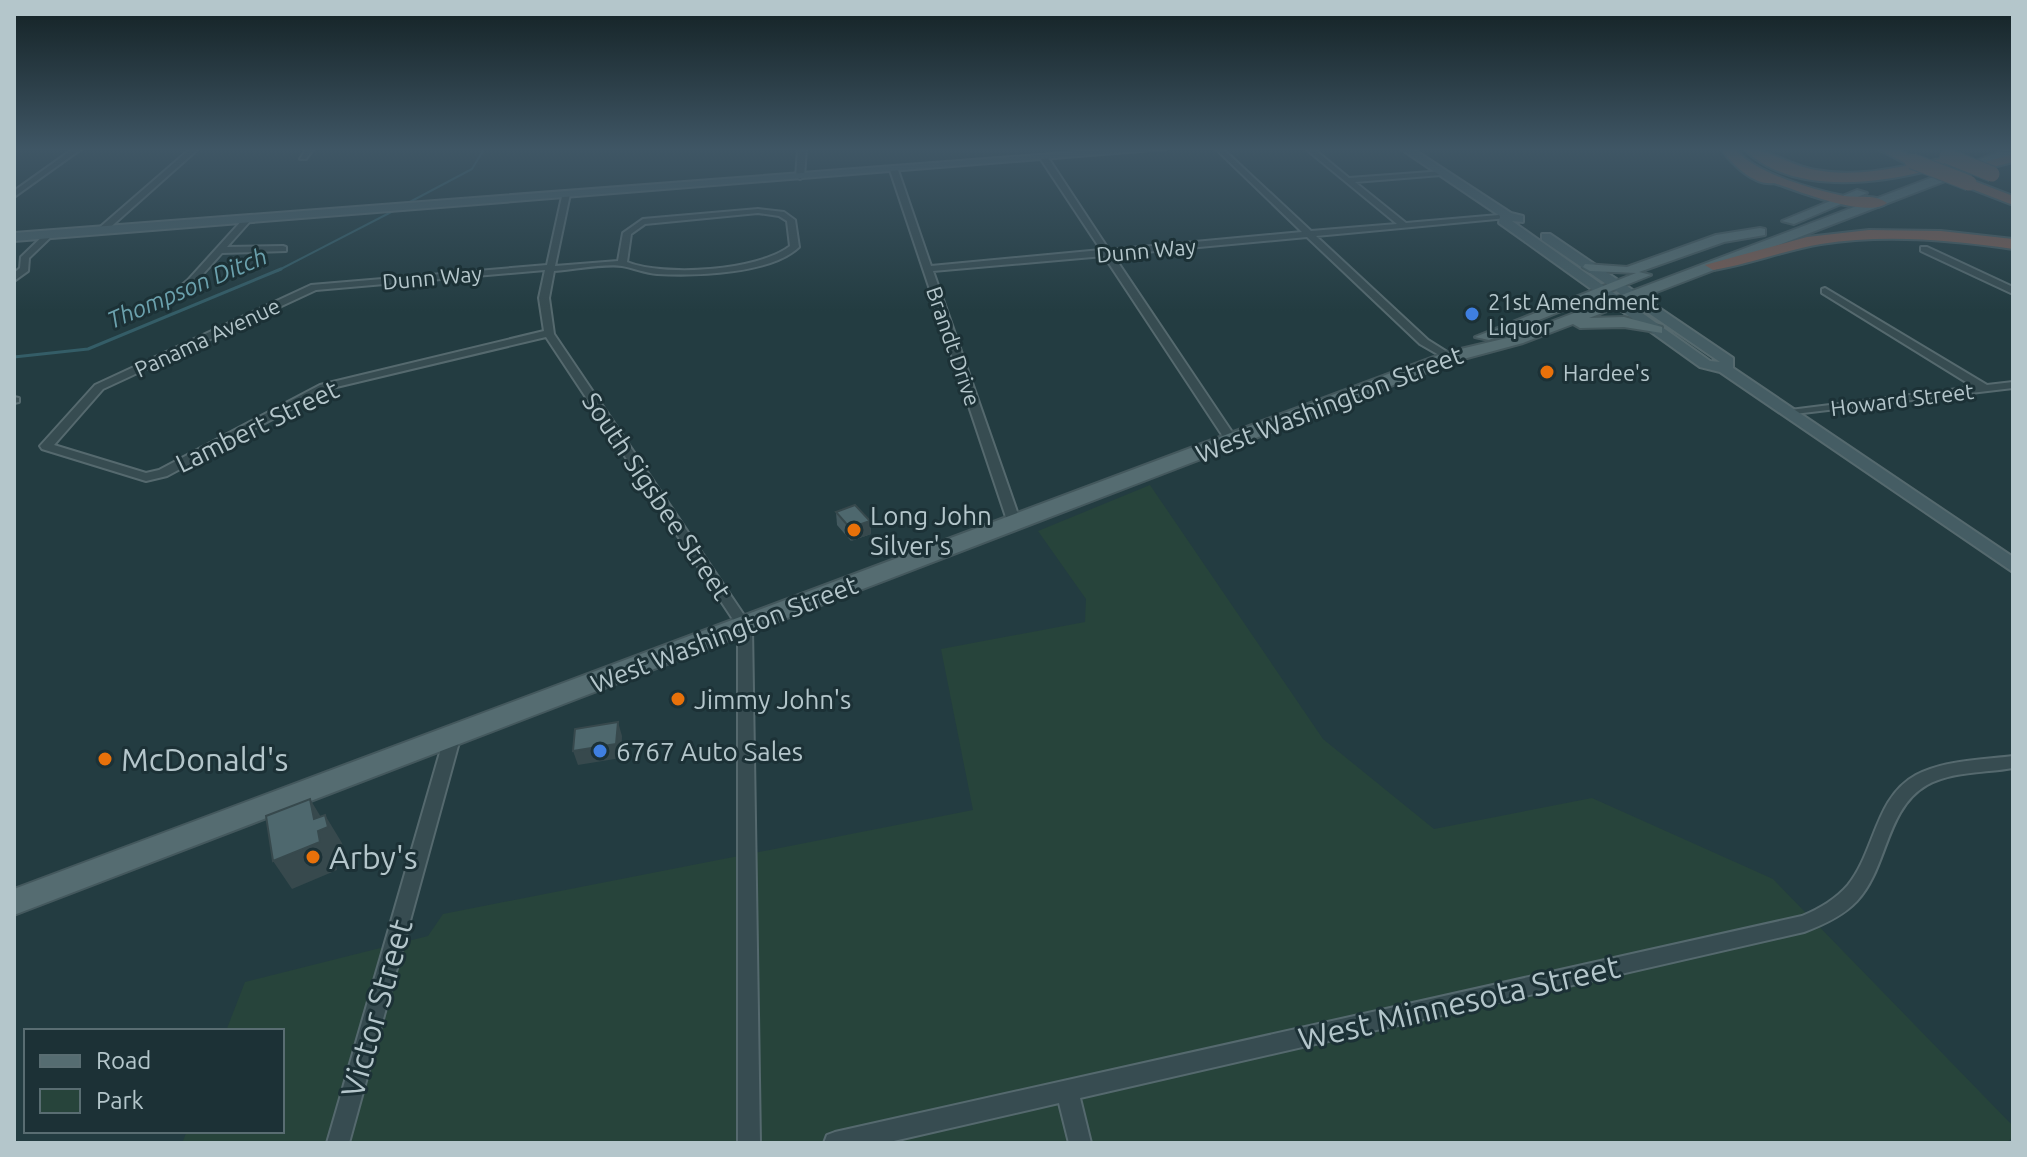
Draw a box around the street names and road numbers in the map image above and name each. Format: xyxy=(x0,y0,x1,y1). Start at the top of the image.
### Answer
street label: Dunn Way xyxy=(1095,233,1197,267)
street label: Dunn Way xyxy=(381,260,483,294)
street label: Brandt Drive xyxy=(922,283,986,409)
street label: Panama Avenue xyxy=(130,292,284,382)
street label: West Washington Street xyxy=(1192,340,1466,468)
street label: Lambert Street xyxy=(171,374,343,478)
street label: Howard Street xyxy=(1829,378,1975,420)
street label: South Sigsbee Street xyxy=(577,387,737,605)
street label: West Washington Street xyxy=(587,570,861,698)
street label: Victor Street xyxy=(333,914,419,1101)
street label: West Minnesota Street xyxy=(1295,947,1624,1056)

